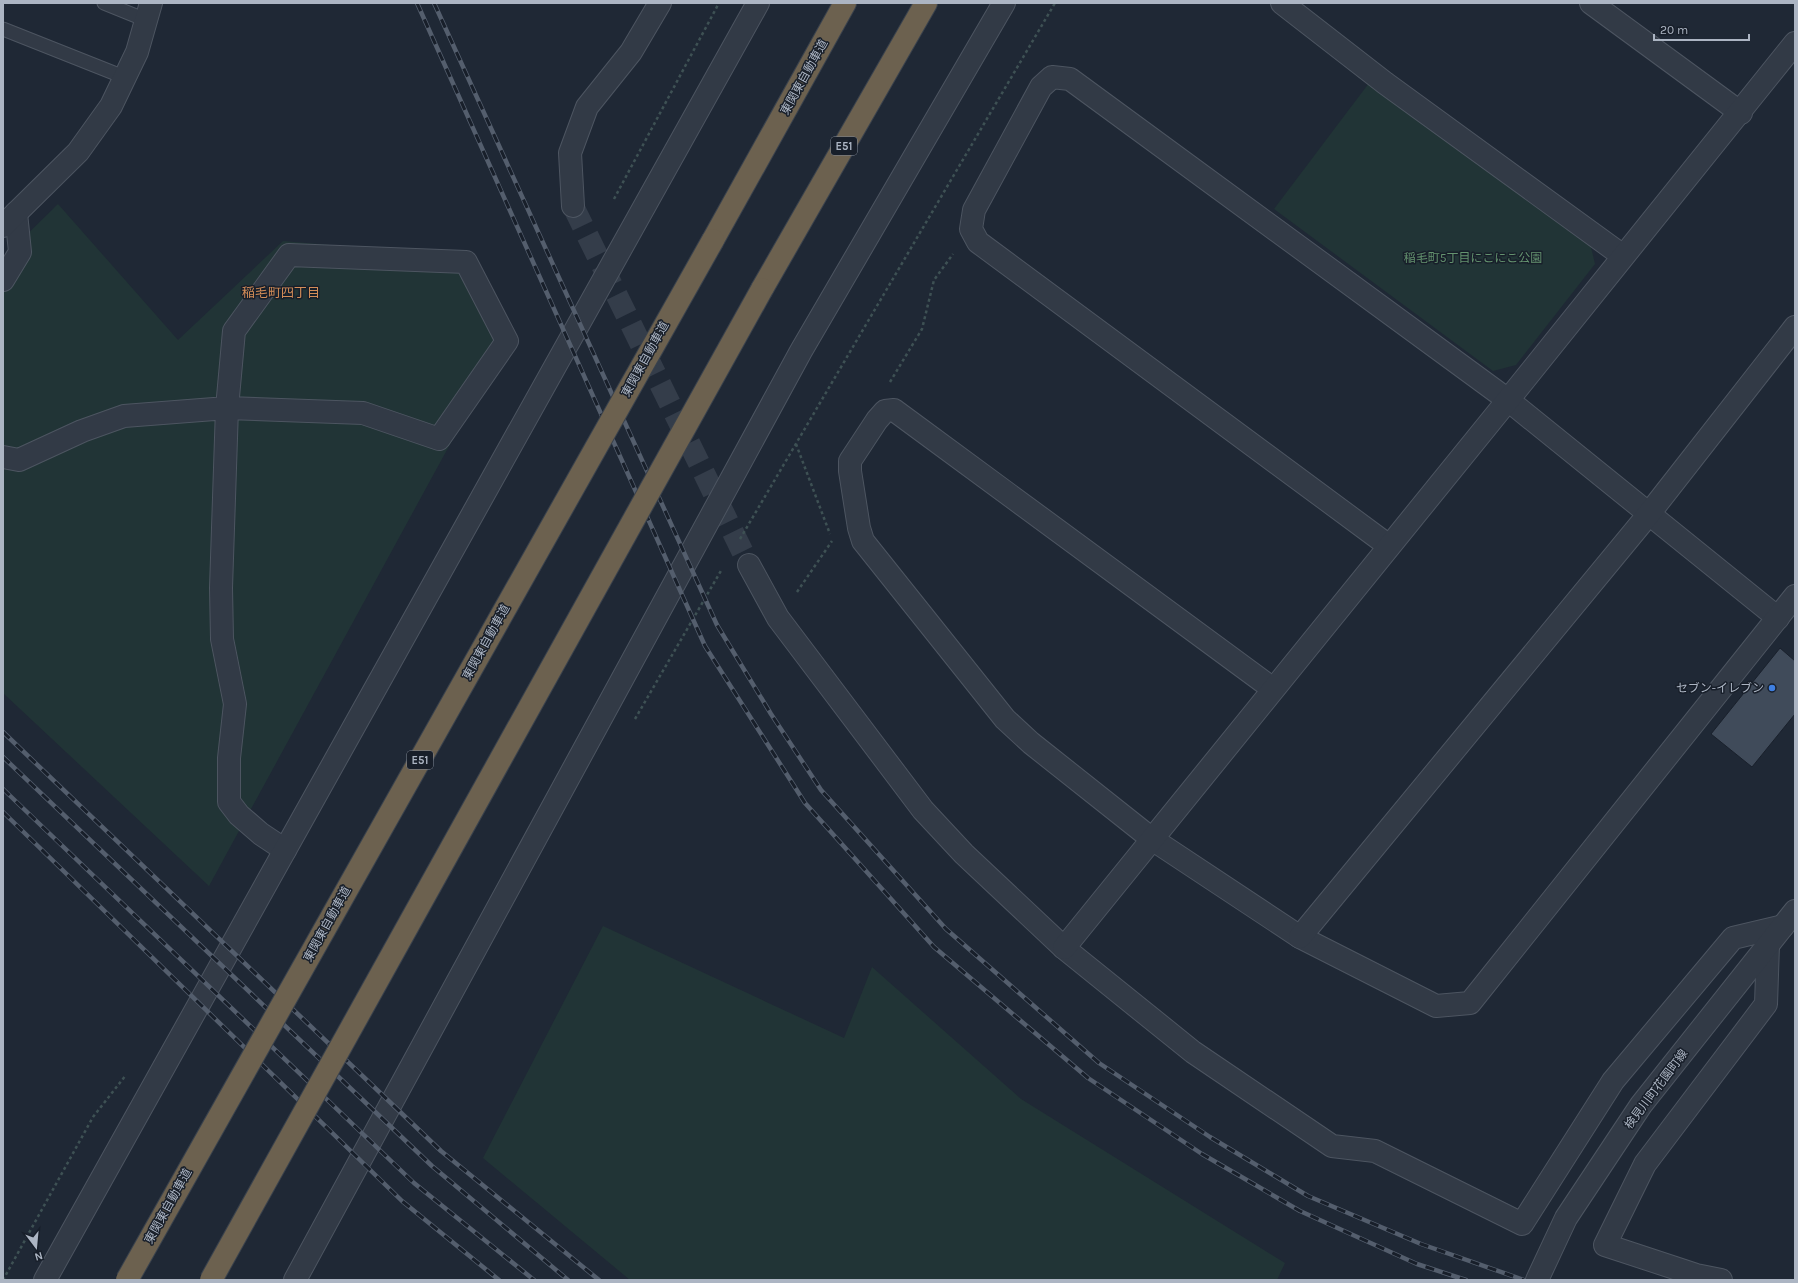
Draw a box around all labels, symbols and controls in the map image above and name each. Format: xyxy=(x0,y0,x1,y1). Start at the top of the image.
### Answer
scale bar xyxy=(1654,16,1749,42)
text: 20 m xyxy=(1660,23,1688,37)
street label: 東関東自動車道 xyxy=(778,37,830,117)
road number: E51 xyxy=(831,137,857,155)
park label: 稲毛町5丁目にこにこ公園 xyxy=(1404,251,1542,265)
district label: 稲毛町四丁目 xyxy=(242,285,320,300)
street label: 東関東自動車道 xyxy=(619,319,671,399)
street label: 東関東自動車道 xyxy=(460,602,512,682)
place label: セブン-イレブン xyxy=(1676,681,1764,695)
marker: セブン-イレブン xyxy=(1767,683,1777,693)
road number: E51 xyxy=(407,751,433,769)
street label: 東関東自動車道 xyxy=(301,884,353,964)
street label: 検見川町花園町線 xyxy=(1622,1046,1690,1132)
street label: 東関東自動車道 xyxy=(142,1166,194,1246)
north arrow xyxy=(16,1227,56,1267)
text: N xyxy=(33,1249,44,1263)

